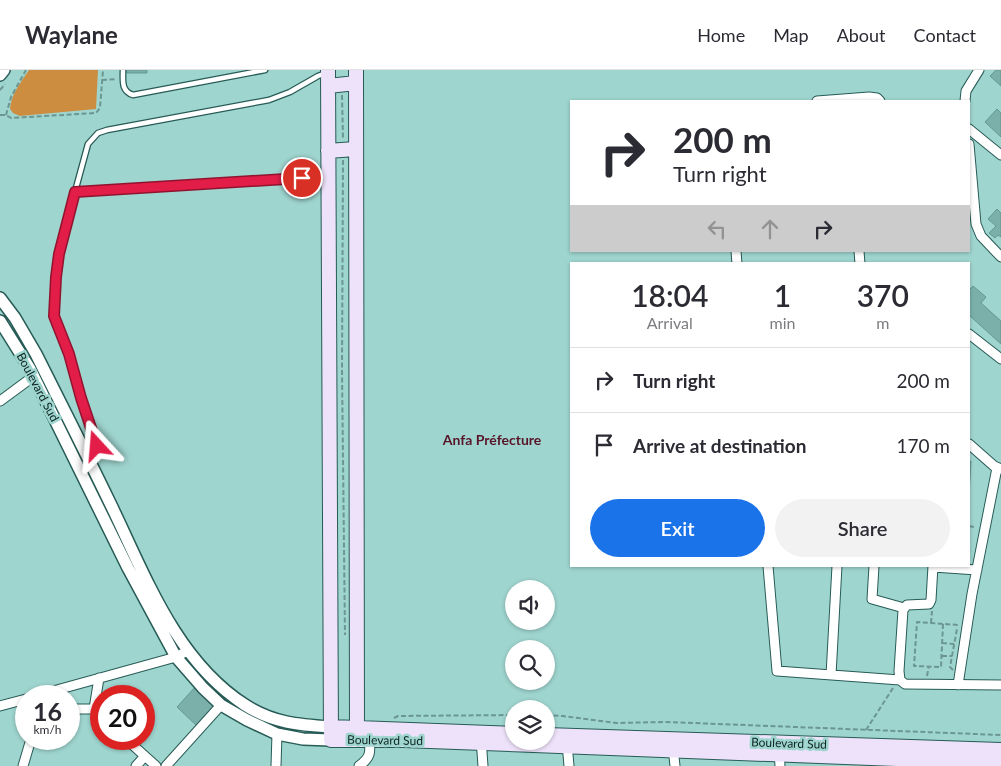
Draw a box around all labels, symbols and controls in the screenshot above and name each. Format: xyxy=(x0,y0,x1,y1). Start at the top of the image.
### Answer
text: Waylane xyxy=(25,20,118,49)
text: Home xyxy=(697,24,745,46)
text: Map xyxy=(773,24,809,46)
text: About xyxy=(837,24,886,46)
text: Contact xyxy=(914,24,976,46)
text: 200 m xyxy=(673,118,772,160)
icon: right xyxy=(590,120,655,185)
pin xyxy=(281,157,323,199)
text: Turn right xyxy=(673,160,767,187)
icon: arrive xyxy=(288,164,316,192)
icon: left xyxy=(703,215,731,243)
icon: ahead xyxy=(756,215,784,243)
icon: right xyxy=(809,215,837,243)
text: 18:04 xyxy=(631,277,708,313)
text: 1 xyxy=(774,277,791,313)
text: 370 xyxy=(857,277,909,313)
text: Arrival xyxy=(647,313,693,332)
text: min xyxy=(770,313,795,332)
text: m xyxy=(876,313,889,332)
street label: Boulevard Sud xyxy=(14,350,62,424)
icon: right xyxy=(590,366,618,394)
text: Turn right xyxy=(633,369,715,392)
text: 200 m xyxy=(896,369,950,392)
position arrow xyxy=(70,419,122,471)
district label: Anfa Préfecture xyxy=(442,431,542,448)
icon: arrive xyxy=(590,431,618,459)
text: Arrive at destination xyxy=(633,434,806,457)
text: 170 m xyxy=(896,434,950,457)
button: Exit xyxy=(590,499,765,557)
button: Share xyxy=(775,499,950,557)
map controls xyxy=(505,580,555,750)
button: sound xyxy=(505,580,555,630)
button: search xyxy=(505,640,555,690)
speed limit sign: 20 xyxy=(90,685,155,750)
text: 16 xyxy=(33,696,62,726)
button: layers xyxy=(505,700,555,750)
text: km/h xyxy=(33,722,62,737)
street label: Boulevard Sud xyxy=(347,732,423,748)
street label: Boulevard Sud xyxy=(751,734,827,752)

